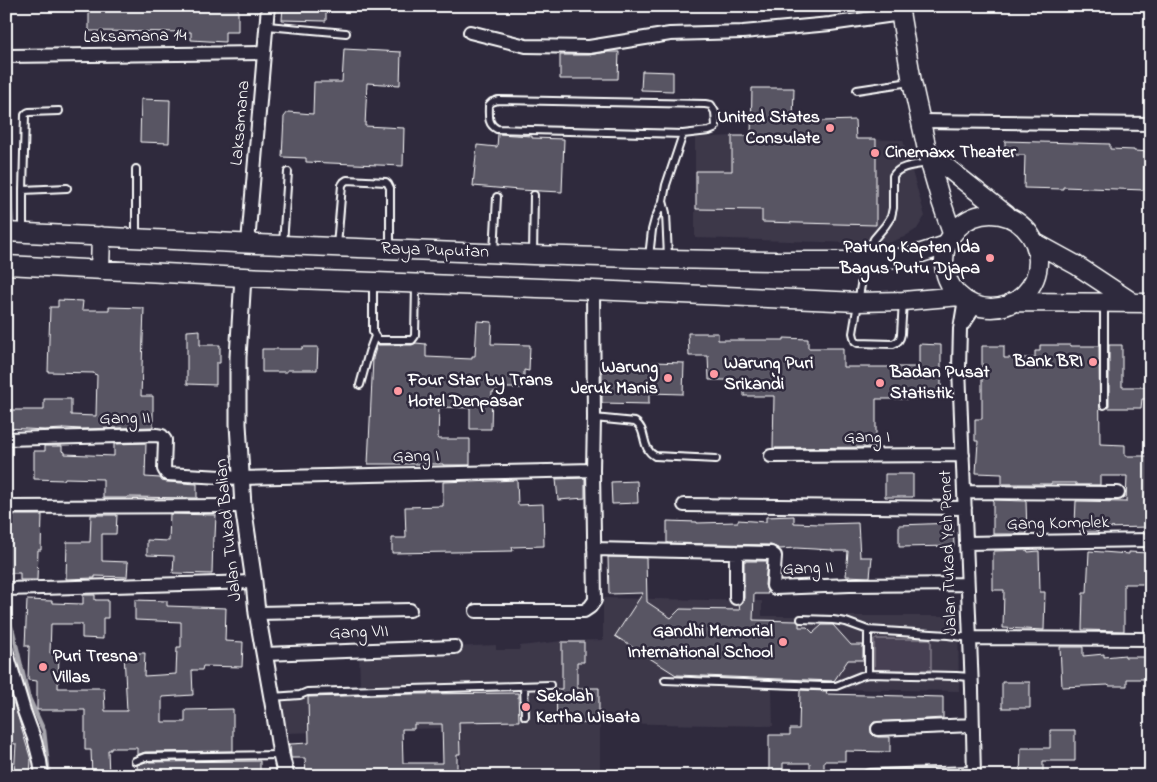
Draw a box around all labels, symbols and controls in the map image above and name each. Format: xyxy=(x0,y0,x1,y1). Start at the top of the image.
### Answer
street label: Laksamana 14 xyxy=(83,23,187,51)
street label: Laksamana xyxy=(224,79,258,167)
place label: United States Consulate xyxy=(717,105,821,152)
marker: United States Consulate xyxy=(824,122,836,134)
place label: Cinemaxx Theater xyxy=(885,140,1016,166)
marker: Cinemaxx Theater xyxy=(869,147,881,159)
place label: Patung Kapten Ida Bagus Putu Djapa xyxy=(839,235,980,283)
street label: Raya Puputan xyxy=(380,236,490,266)
marker: Patung Kapten Ida Bagus Putu Djapa xyxy=(984,252,996,264)
place label: Bank BRI xyxy=(1013,349,1083,375)
place label: Warung Puri Srikandi xyxy=(724,351,813,398)
place label: Warung Jeruk Manis xyxy=(571,355,658,402)
marker: Bank BRI xyxy=(1087,356,1099,368)
place label: Badan Pusat Statistik xyxy=(889,360,991,407)
place label: Four Star by Trans Hotel Denpasar xyxy=(407,368,553,415)
marker: Warung Puri Srikandi xyxy=(708,368,720,380)
marker: Warung Jeruk Manis xyxy=(662,372,674,384)
marker: Badan Pusat Statistik xyxy=(874,377,886,389)
marker: Four Star by Trans Hotel Denpasar xyxy=(392,385,404,397)
street label: Gang II xyxy=(99,406,151,433)
street label: Gang I xyxy=(844,425,890,452)
street label: Gang I xyxy=(392,444,440,471)
street label: Jalan Tukad Balian xyxy=(209,457,249,602)
street label: Jalan Tukad Yeh Penet xyxy=(933,470,965,636)
street label: Gang Komplek xyxy=(1006,510,1110,539)
street label: Gang II xyxy=(782,555,834,584)
street label: Gang VII xyxy=(329,619,389,648)
place label: Gandhi Memorial International School xyxy=(628,619,773,666)
marker: Gandhi Memorial International School xyxy=(777,636,789,648)
place label: Puri Tresna Villas xyxy=(52,644,138,691)
marker: Puri Tresna Villas xyxy=(37,661,49,673)
place label: Sekolah Kertha Wisata xyxy=(536,684,640,731)
marker: Sekolah Kertha Wisata xyxy=(520,701,532,713)

